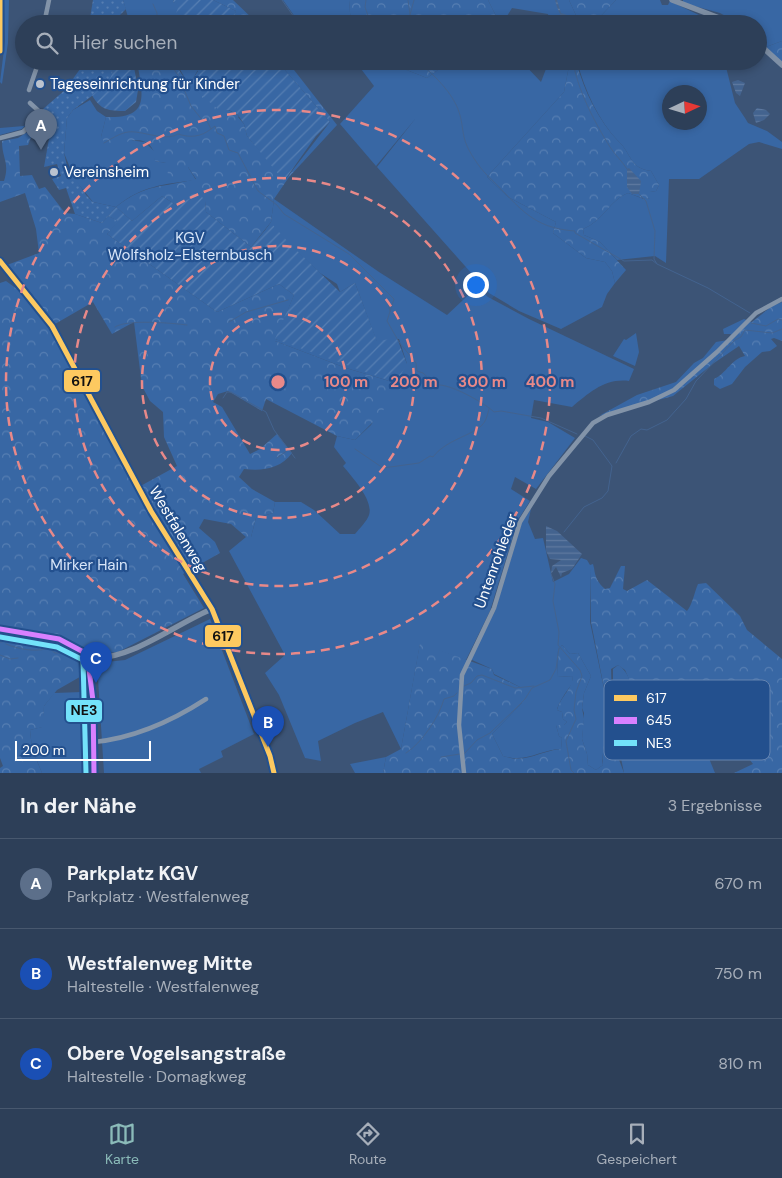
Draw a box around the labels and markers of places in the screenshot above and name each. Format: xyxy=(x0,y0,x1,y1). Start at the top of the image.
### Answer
place label: Tageseinrichtung für Kinder xyxy=(50,74,240,94)
marker: Tageseinrichtung für Kinder xyxy=(34,78,46,90)
pin: A xyxy=(25,109,57,150)
place label: Vereinsheim xyxy=(64,162,149,182)
marker: Vereinsheim xyxy=(48,166,60,178)
centre of rings xyxy=(269,373,287,391)
pin: C xyxy=(80,642,112,683)
pin: B xyxy=(252,706,284,747)

